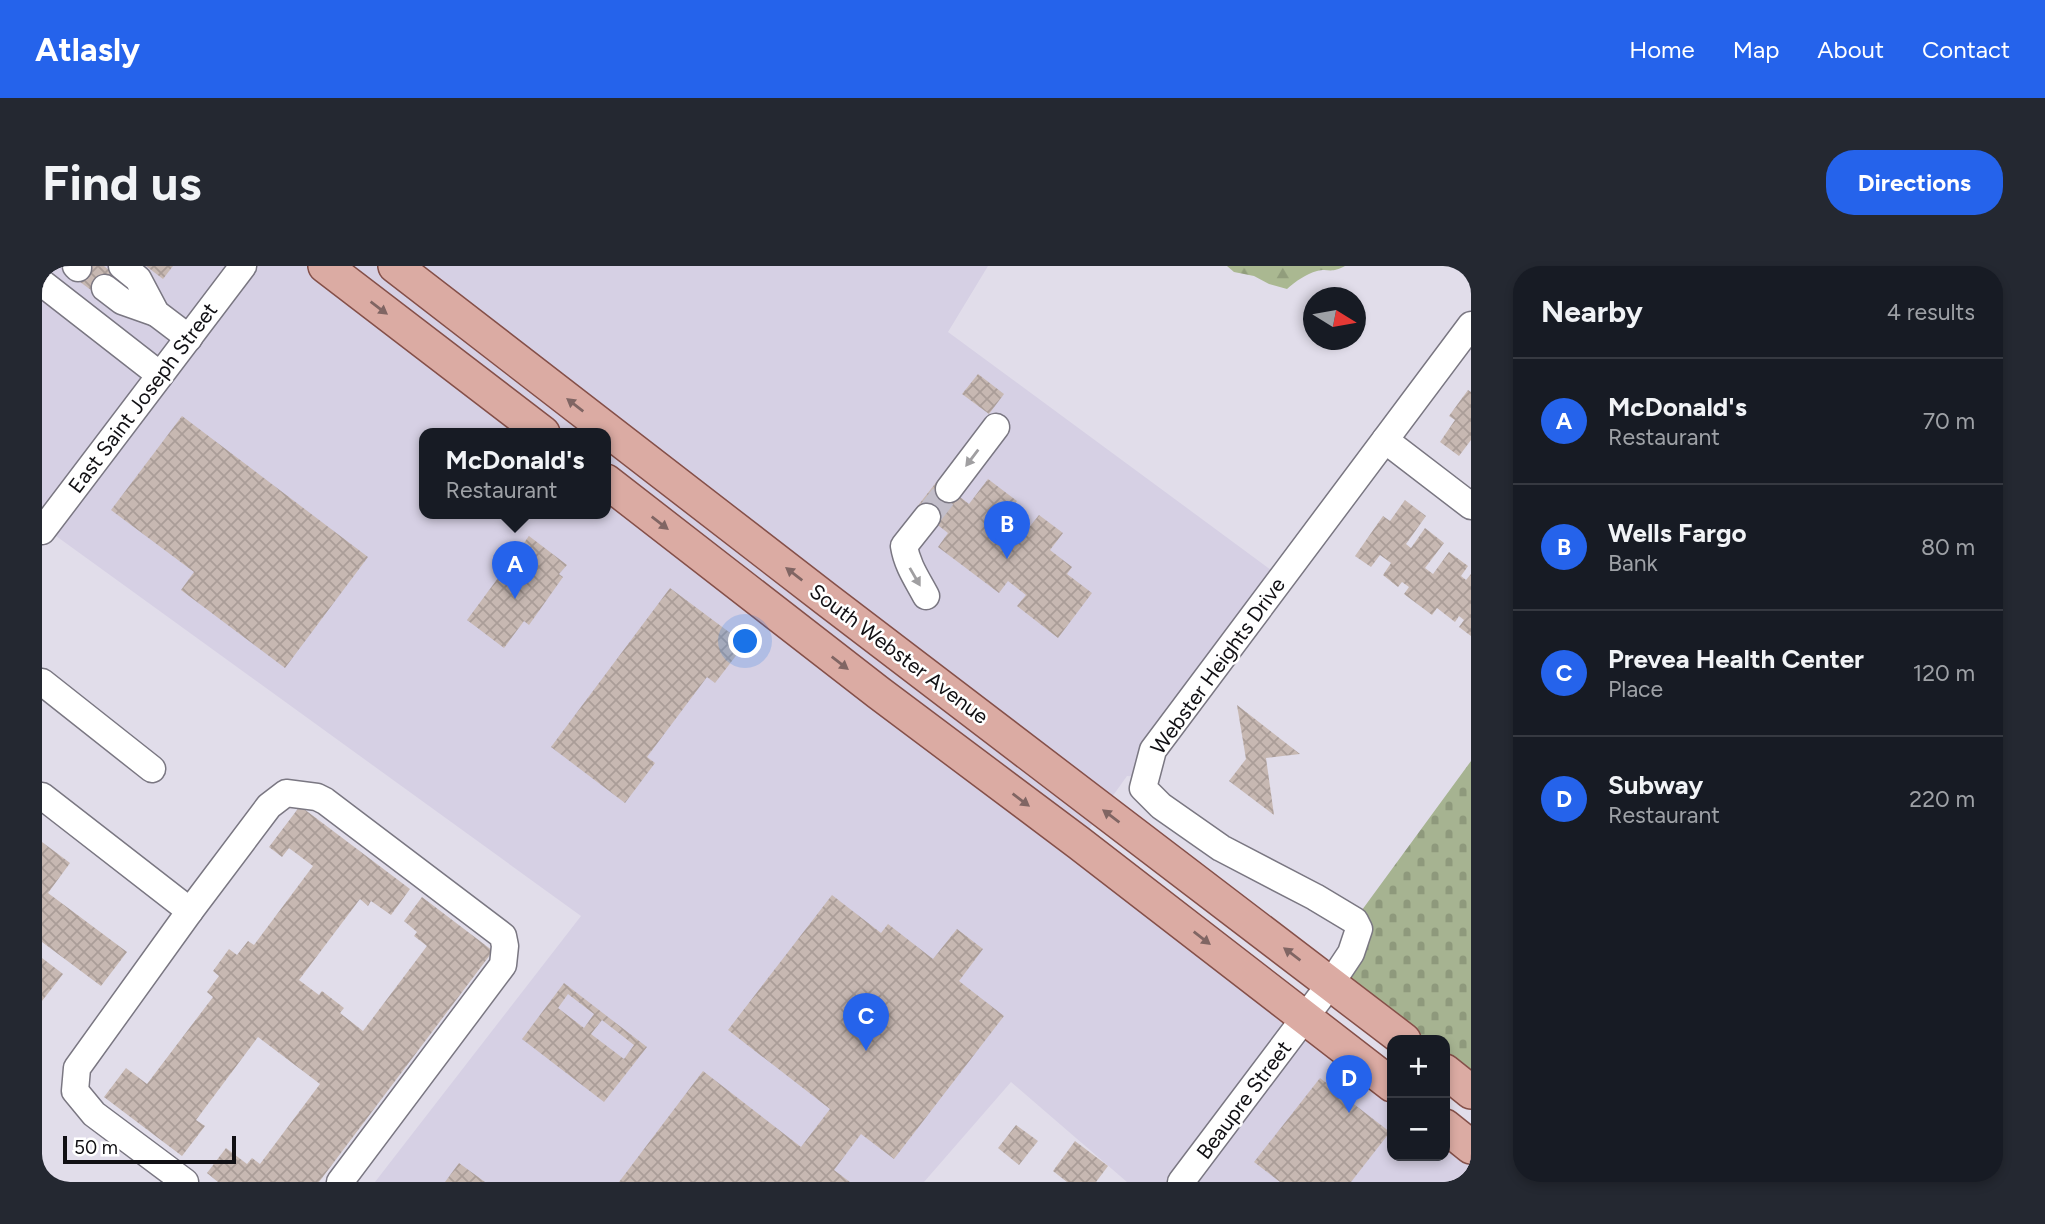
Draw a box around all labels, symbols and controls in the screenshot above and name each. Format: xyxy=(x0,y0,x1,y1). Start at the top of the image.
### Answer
text: Atlasly xyxy=(35,30,140,69)
text: Home xyxy=(1629,35,1695,64)
text: Map xyxy=(1733,35,1779,64)
text: About xyxy=(1817,35,1884,64)
text: Contact xyxy=(1922,35,2010,64)
button: Directions xyxy=(1826,150,2003,215)
text: Find us xyxy=(42,153,201,212)
north arrow xyxy=(1303,287,1366,350)
text: Nearby xyxy=(1541,293,1643,330)
street label: East Saint Joseph Street xyxy=(63,298,222,498)
text: 4 results xyxy=(1887,298,1975,326)
one-way arrow xyxy=(369,301,388,315)
text: McDonald's xyxy=(1608,391,1747,423)
one-way arrow xyxy=(566,398,584,413)
text: A xyxy=(1556,407,1572,435)
text: 70 m xyxy=(1923,407,1975,435)
text: Restaurant xyxy=(1608,423,1720,451)
popup xyxy=(419,428,611,519)
text: McDonald's xyxy=(446,444,584,476)
one-way arrow xyxy=(966,449,980,467)
text: Restaurant xyxy=(446,476,558,504)
pin: B xyxy=(984,501,1030,559)
one-way arrow xyxy=(651,516,669,530)
text: Wells Fargo xyxy=(1608,517,1747,549)
text: B xyxy=(1557,533,1571,561)
text: 80 m xyxy=(1921,533,1975,561)
pin: A xyxy=(492,541,538,599)
text: Bank xyxy=(1608,549,1658,577)
one-way arrow xyxy=(785,567,803,582)
one-way arrow xyxy=(909,568,922,587)
street label: Webster Heights Drive xyxy=(1145,573,1290,759)
street label: South Webster Avenue xyxy=(805,578,994,729)
your location xyxy=(728,624,762,658)
text: Prevea Health Center xyxy=(1608,643,1864,675)
one-way arrow xyxy=(830,655,848,670)
text: C xyxy=(1556,659,1572,687)
text: 120 m xyxy=(1913,659,1975,687)
text: Place xyxy=(1608,675,1663,703)
text: Subway xyxy=(1608,769,1703,801)
text: D xyxy=(1556,785,1572,813)
text: 220 m xyxy=(1909,785,1975,813)
one-way arrow xyxy=(1012,792,1030,806)
text: Restaurant xyxy=(1608,801,1720,829)
one-way arrow xyxy=(1102,809,1120,824)
one-way arrow xyxy=(1193,930,1211,945)
one-way arrow xyxy=(1283,947,1301,961)
pin: C xyxy=(843,993,889,1051)
map controls xyxy=(1387,1035,1450,1161)
button: + xyxy=(1387,1035,1450,1098)
street label: Beaupre Street xyxy=(1191,1036,1296,1164)
pin: D xyxy=(1326,1055,1372,1113)
button: − xyxy=(1387,1098,1450,1161)
scale bar xyxy=(63,1133,236,1165)
text: 50 m xyxy=(74,1136,118,1159)

